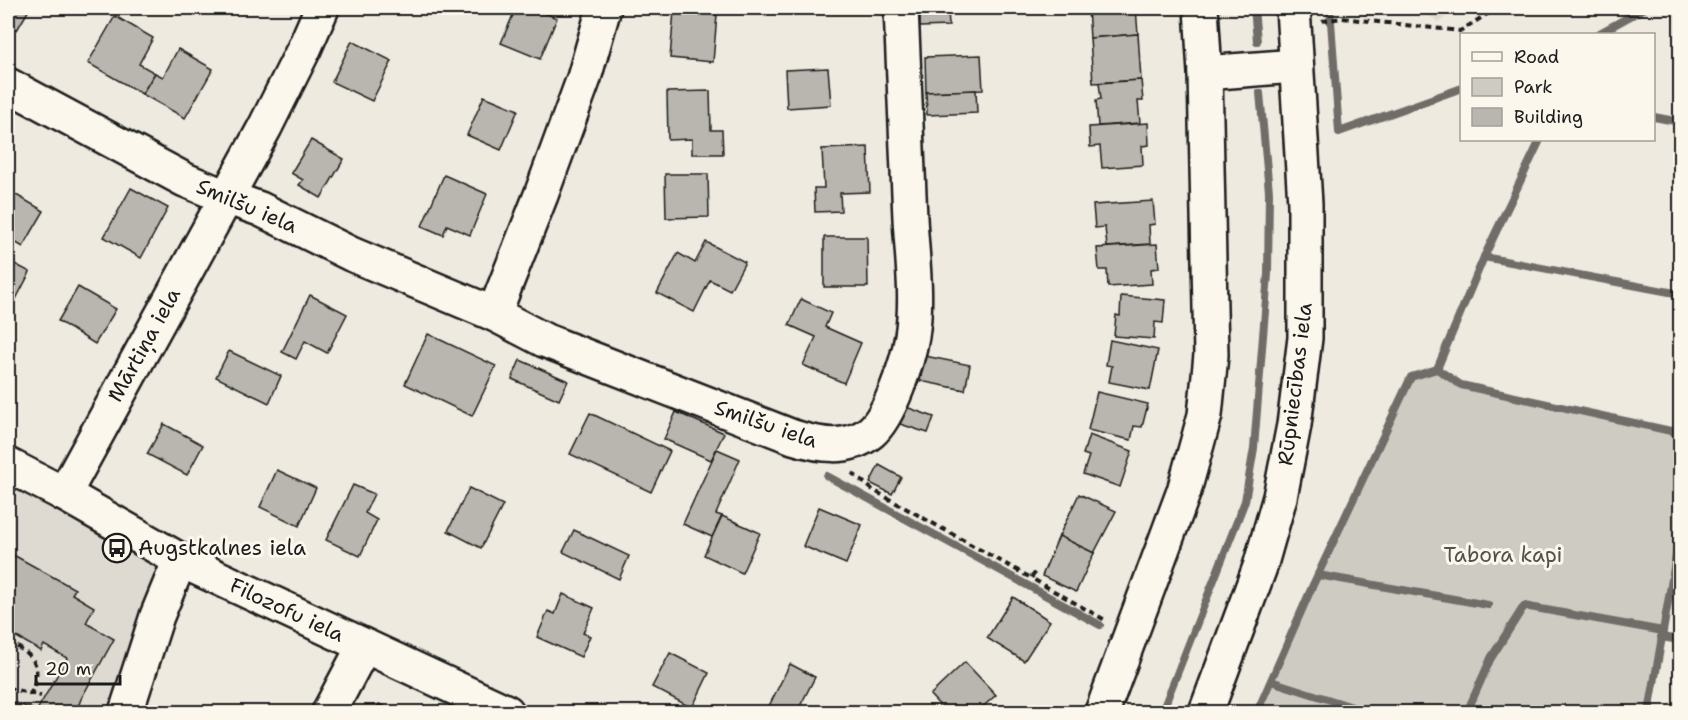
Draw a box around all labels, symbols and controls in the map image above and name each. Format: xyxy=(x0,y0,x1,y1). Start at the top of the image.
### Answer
legend xyxy=(1460,33,1655,141)
text: Road xyxy=(1514,45,1559,69)
text: Park xyxy=(1514,75,1553,99)
text: Building xyxy=(1514,105,1583,129)
street label: Smilšu iela xyxy=(192,172,302,240)
street label: Mārtiņa iela xyxy=(101,283,188,407)
street label: Rūpniecības iela xyxy=(1271,301,1319,467)
street label: Smilšu iela xyxy=(711,393,821,455)
bus stop icon: Augstkalnes iela xyxy=(101,532,133,564)
place label: Augstkalnes iela xyxy=(138,534,306,562)
park label: Tabora kapi xyxy=(1443,541,1563,569)
street label: Filozofu iela xyxy=(225,571,349,649)
scale bar xyxy=(36,648,120,686)
text: 20 m xyxy=(45,657,91,681)

